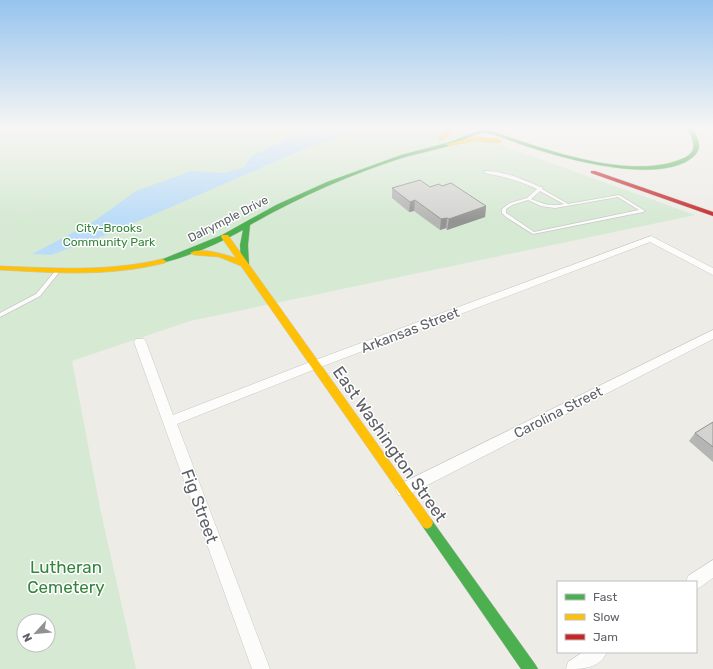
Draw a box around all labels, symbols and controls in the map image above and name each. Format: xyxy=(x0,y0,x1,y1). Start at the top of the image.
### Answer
street label: Dalrymple Drive xyxy=(185,193,271,245)
park label: City-Brooks Community Park xyxy=(63,221,156,249)
street label: Arkansas Street xyxy=(359,304,462,357)
street label: East Washington Street xyxy=(329,362,451,526)
street label: Carolina Street xyxy=(511,383,606,442)
street label: Fig Street xyxy=(177,466,223,546)
park label: Lutheran Cemetery xyxy=(27,557,105,597)
legend xyxy=(557,581,697,653)
text: Fast xyxy=(593,590,617,604)
text: Slow xyxy=(593,610,620,624)
north arrow xyxy=(16,613,56,653)
text: Jam xyxy=(593,630,618,644)
text: N xyxy=(20,631,35,644)

